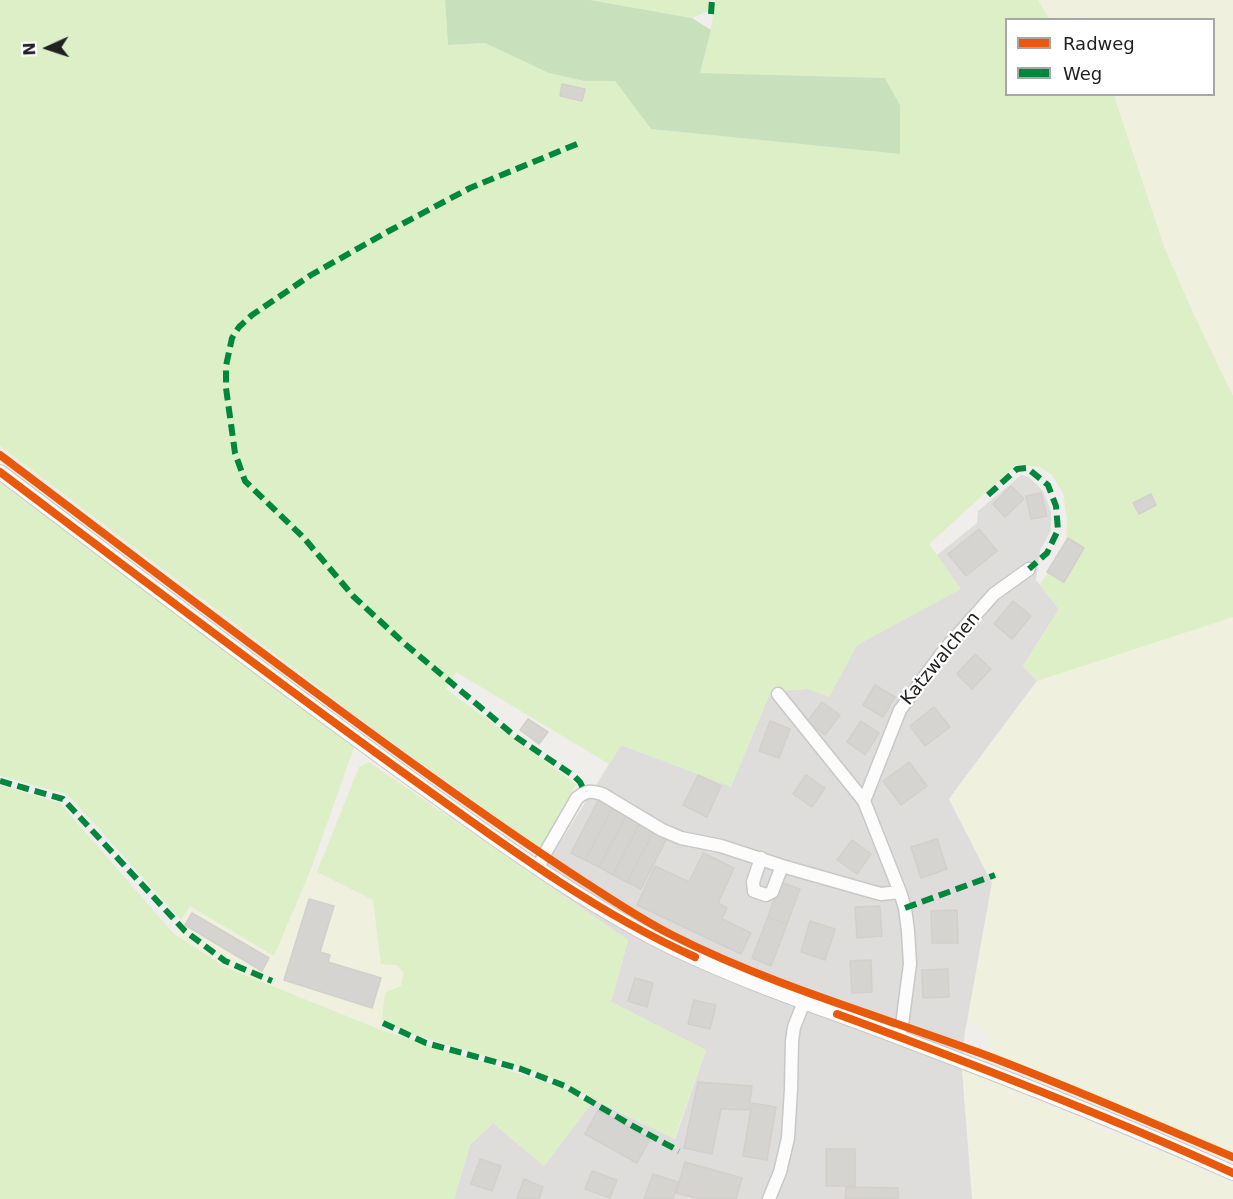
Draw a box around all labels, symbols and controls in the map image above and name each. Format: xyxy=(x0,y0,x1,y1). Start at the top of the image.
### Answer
north arrow xyxy=(18,18,78,78)
legend xyxy=(1005,18,1215,96)
text: Radweg xyxy=(1063,33,1135,54)
text: N xyxy=(20,42,39,56)
text: Weg xyxy=(1063,63,1102,84)
street label: Katzwalchen xyxy=(897,608,985,710)

